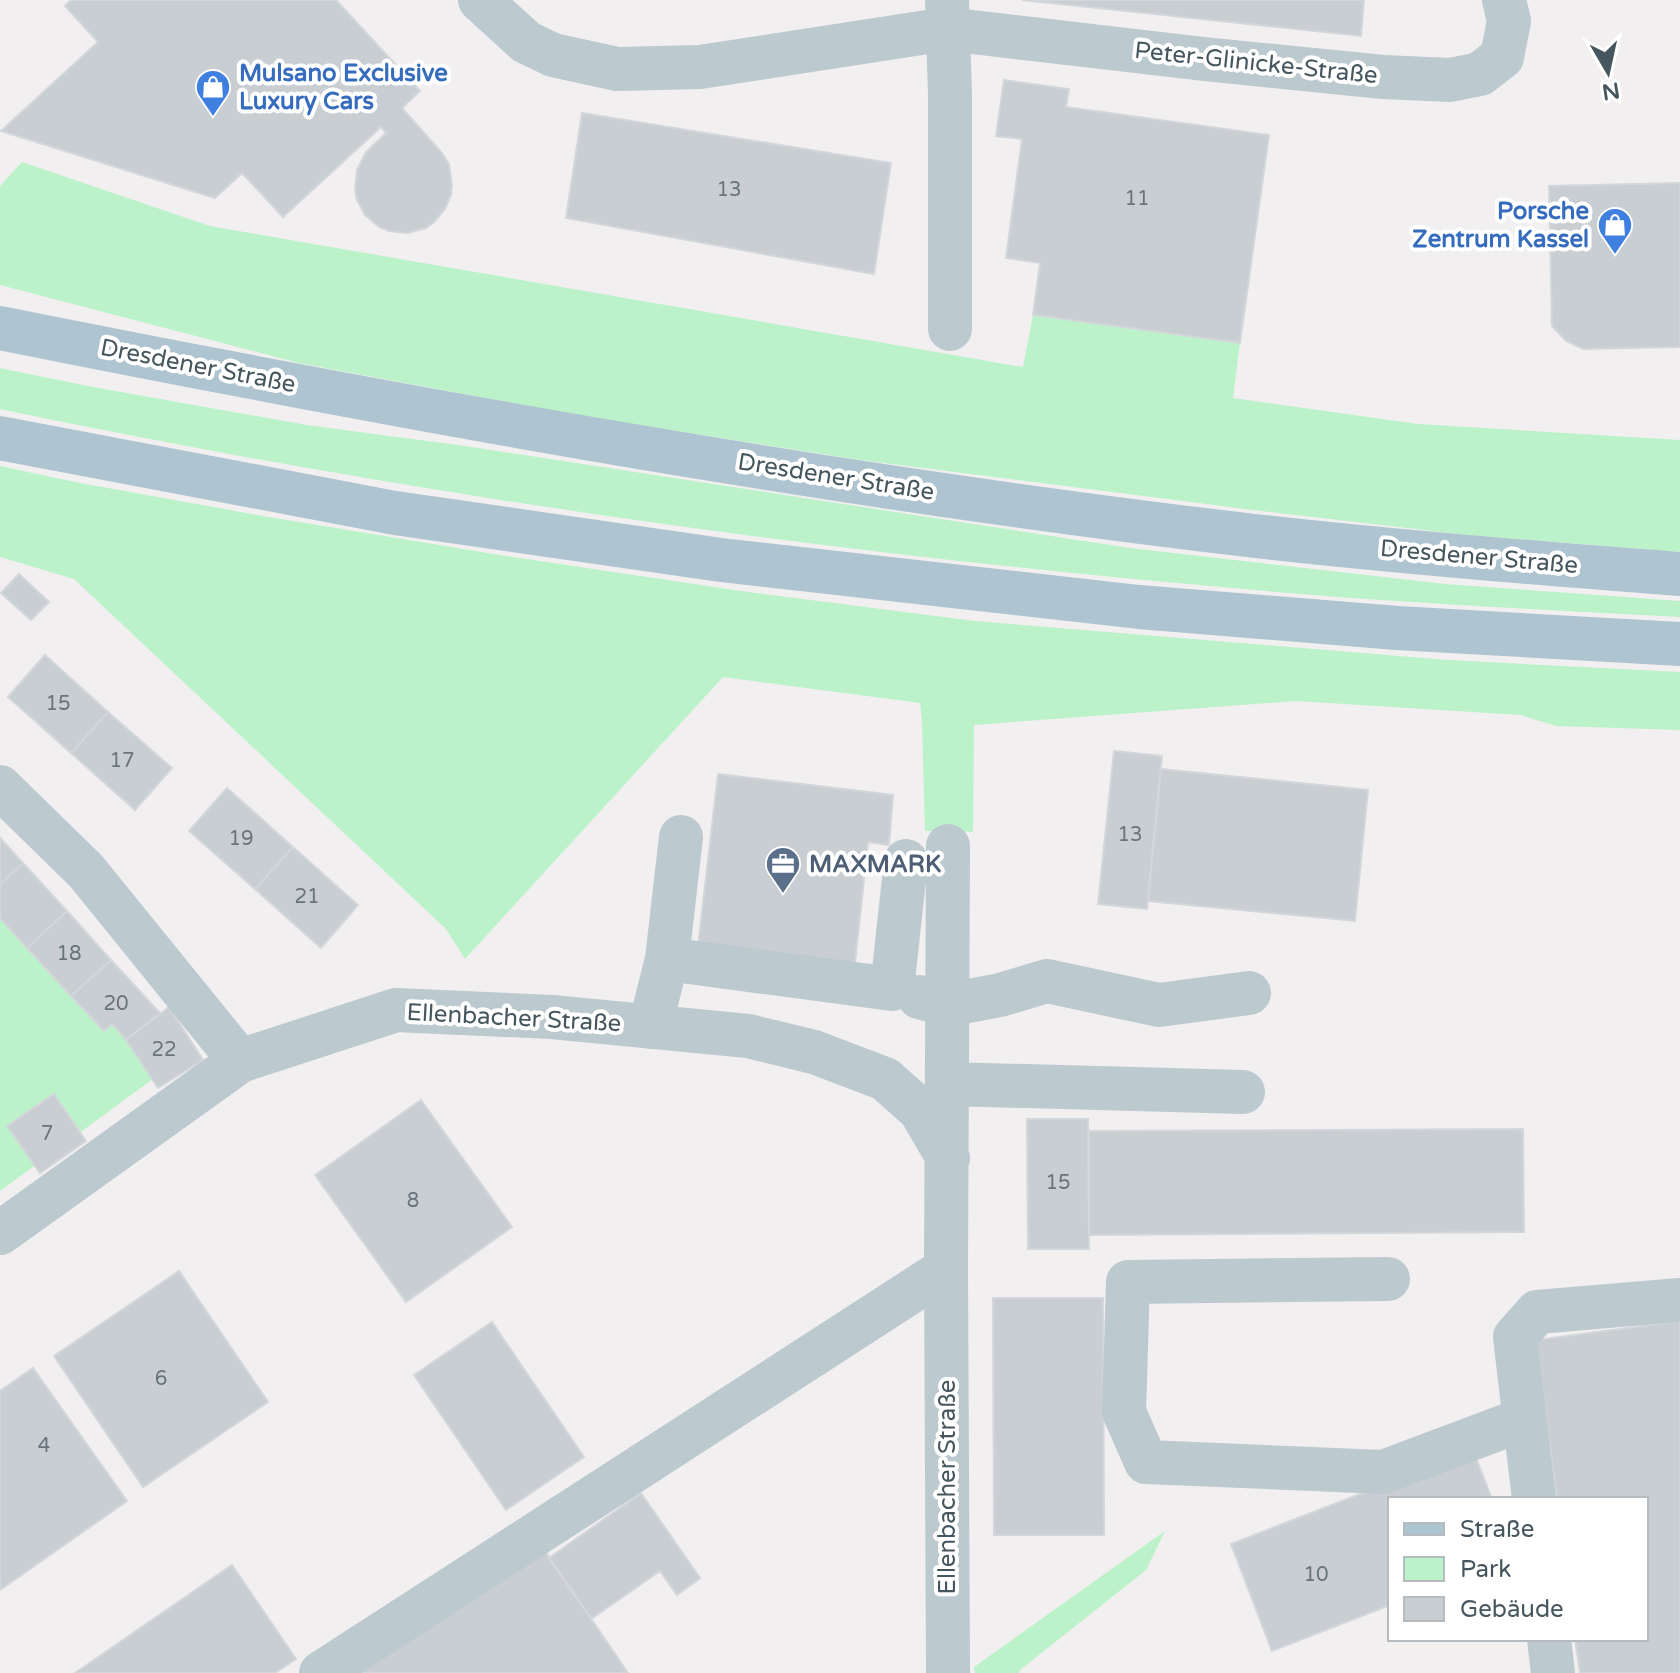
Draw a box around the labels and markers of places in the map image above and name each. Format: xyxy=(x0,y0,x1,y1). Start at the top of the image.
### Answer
place label: Mulsano Exclusive Luxury Cars xyxy=(239,59,448,116)
shop icon: Mulsano Exclusive Luxury Cars xyxy=(194,68,232,118)
place label: Porsche Zentrum Kassel xyxy=(1412,197,1589,254)
shop icon: Porsche Zentrum Kassel xyxy=(1596,206,1634,256)
office icon: MAXMARK xyxy=(764,845,802,895)
place label: MAXMARK xyxy=(809,850,941,879)

